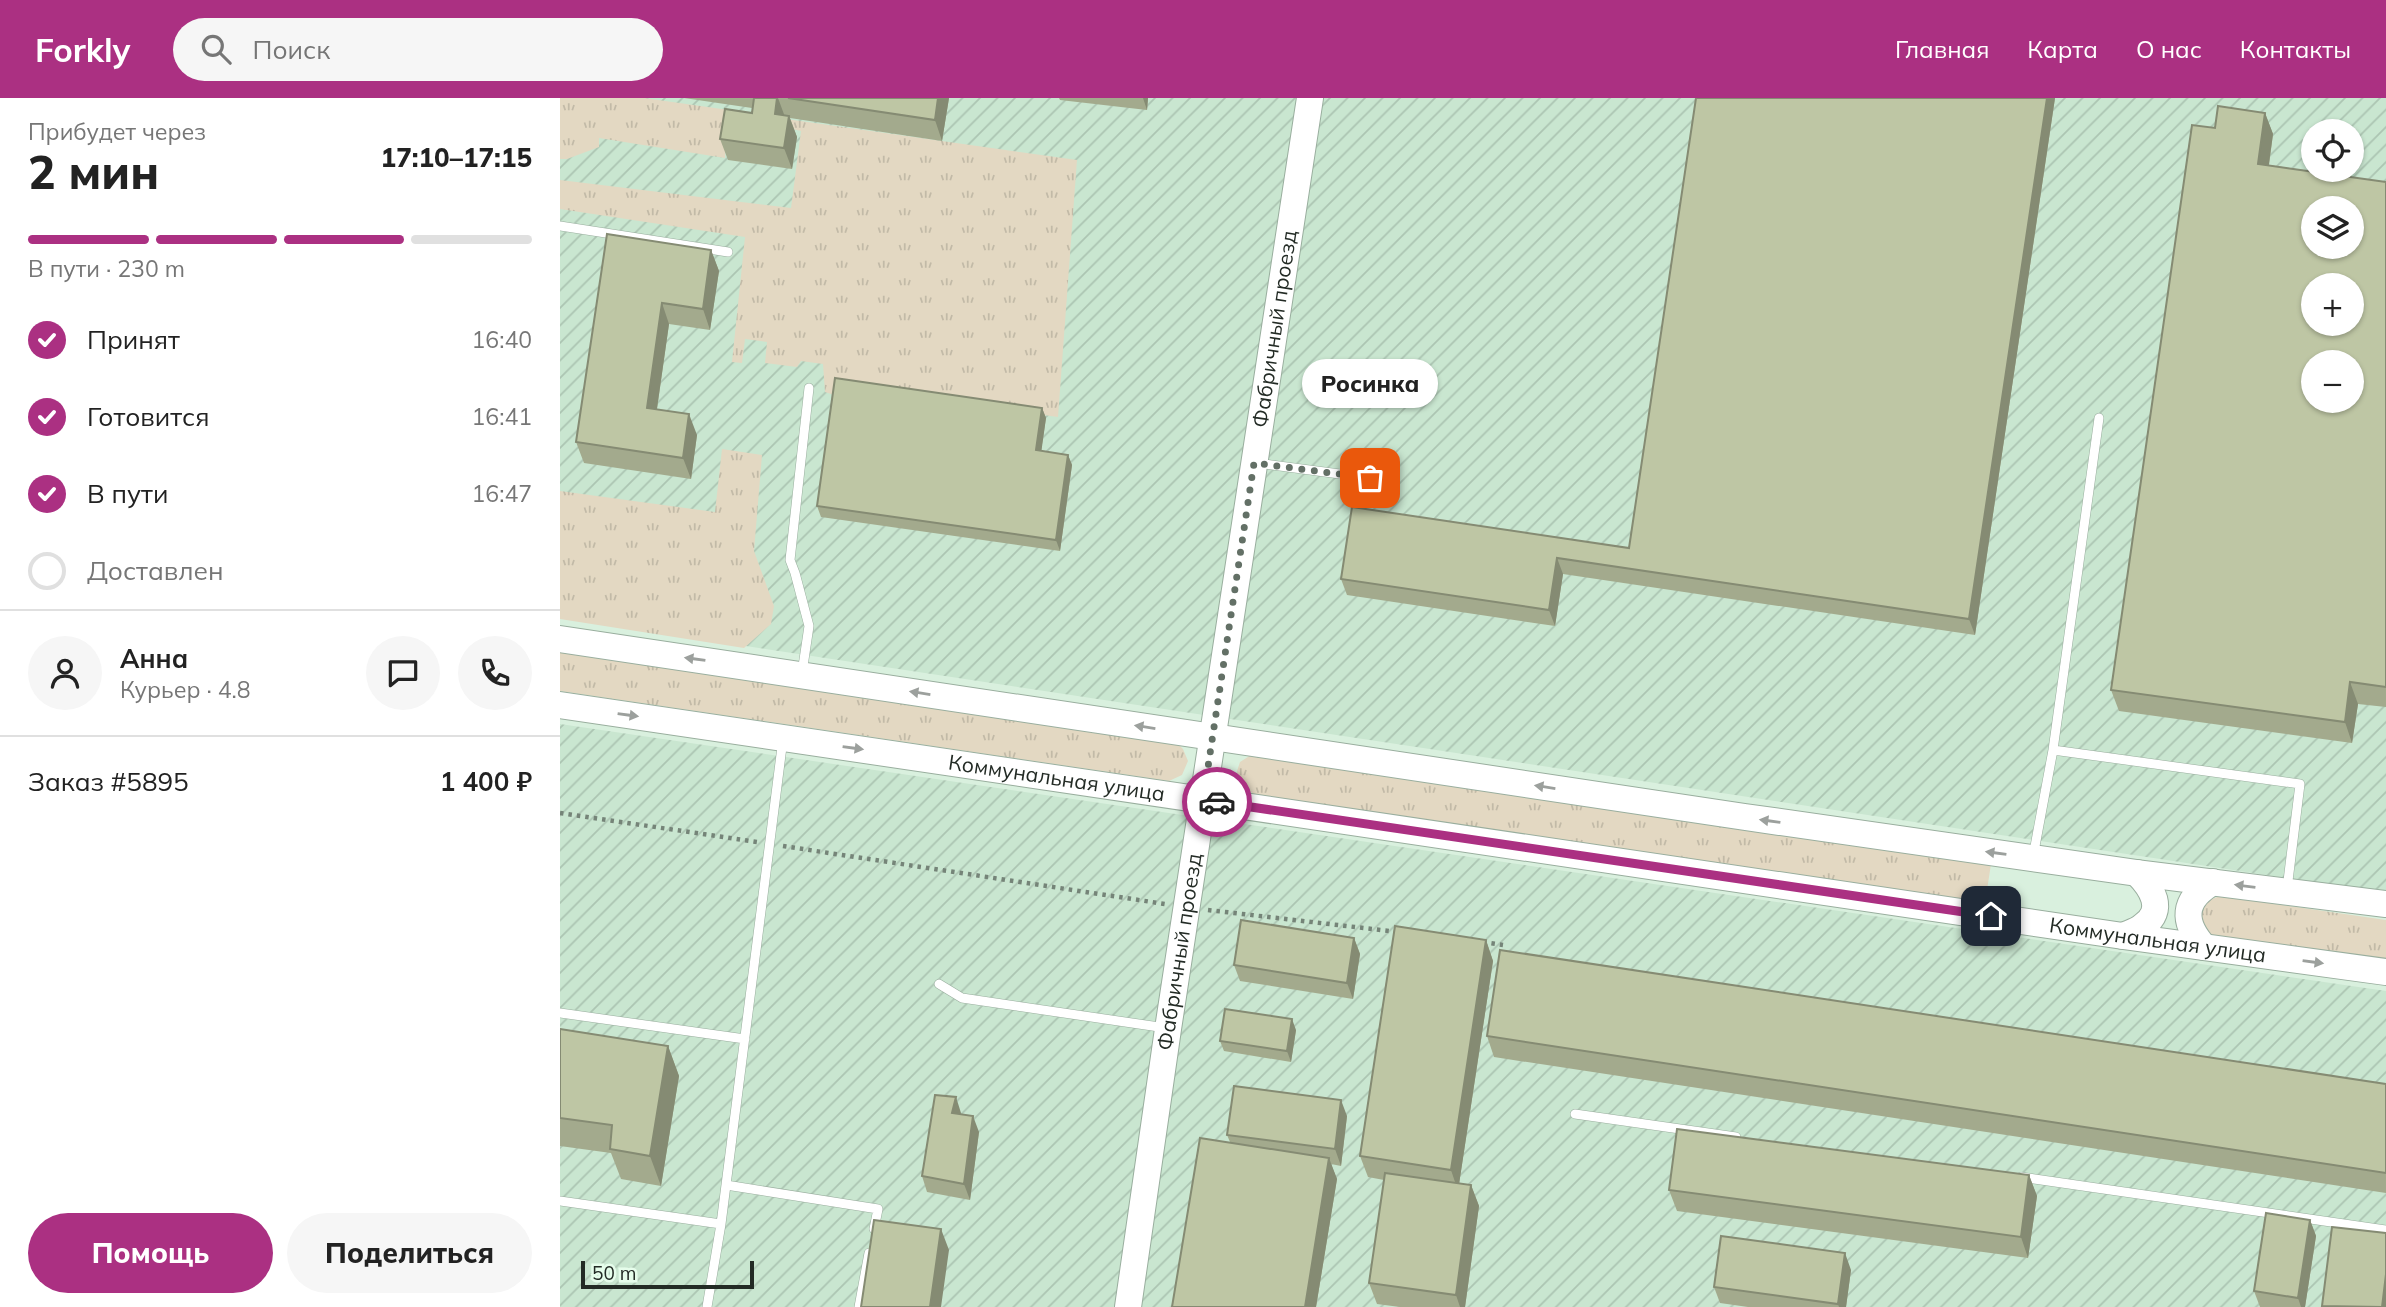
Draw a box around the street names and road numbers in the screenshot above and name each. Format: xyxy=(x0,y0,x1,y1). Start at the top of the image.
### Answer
street label: Фабричный проезд xyxy=(1246,228,1302,429)
street label: Коммунальная улица xyxy=(947,749,1167,806)
street label: Фабричный проезд xyxy=(1151,851,1207,1052)
street label: Коммунальная улица xyxy=(2048,911,2268,967)

